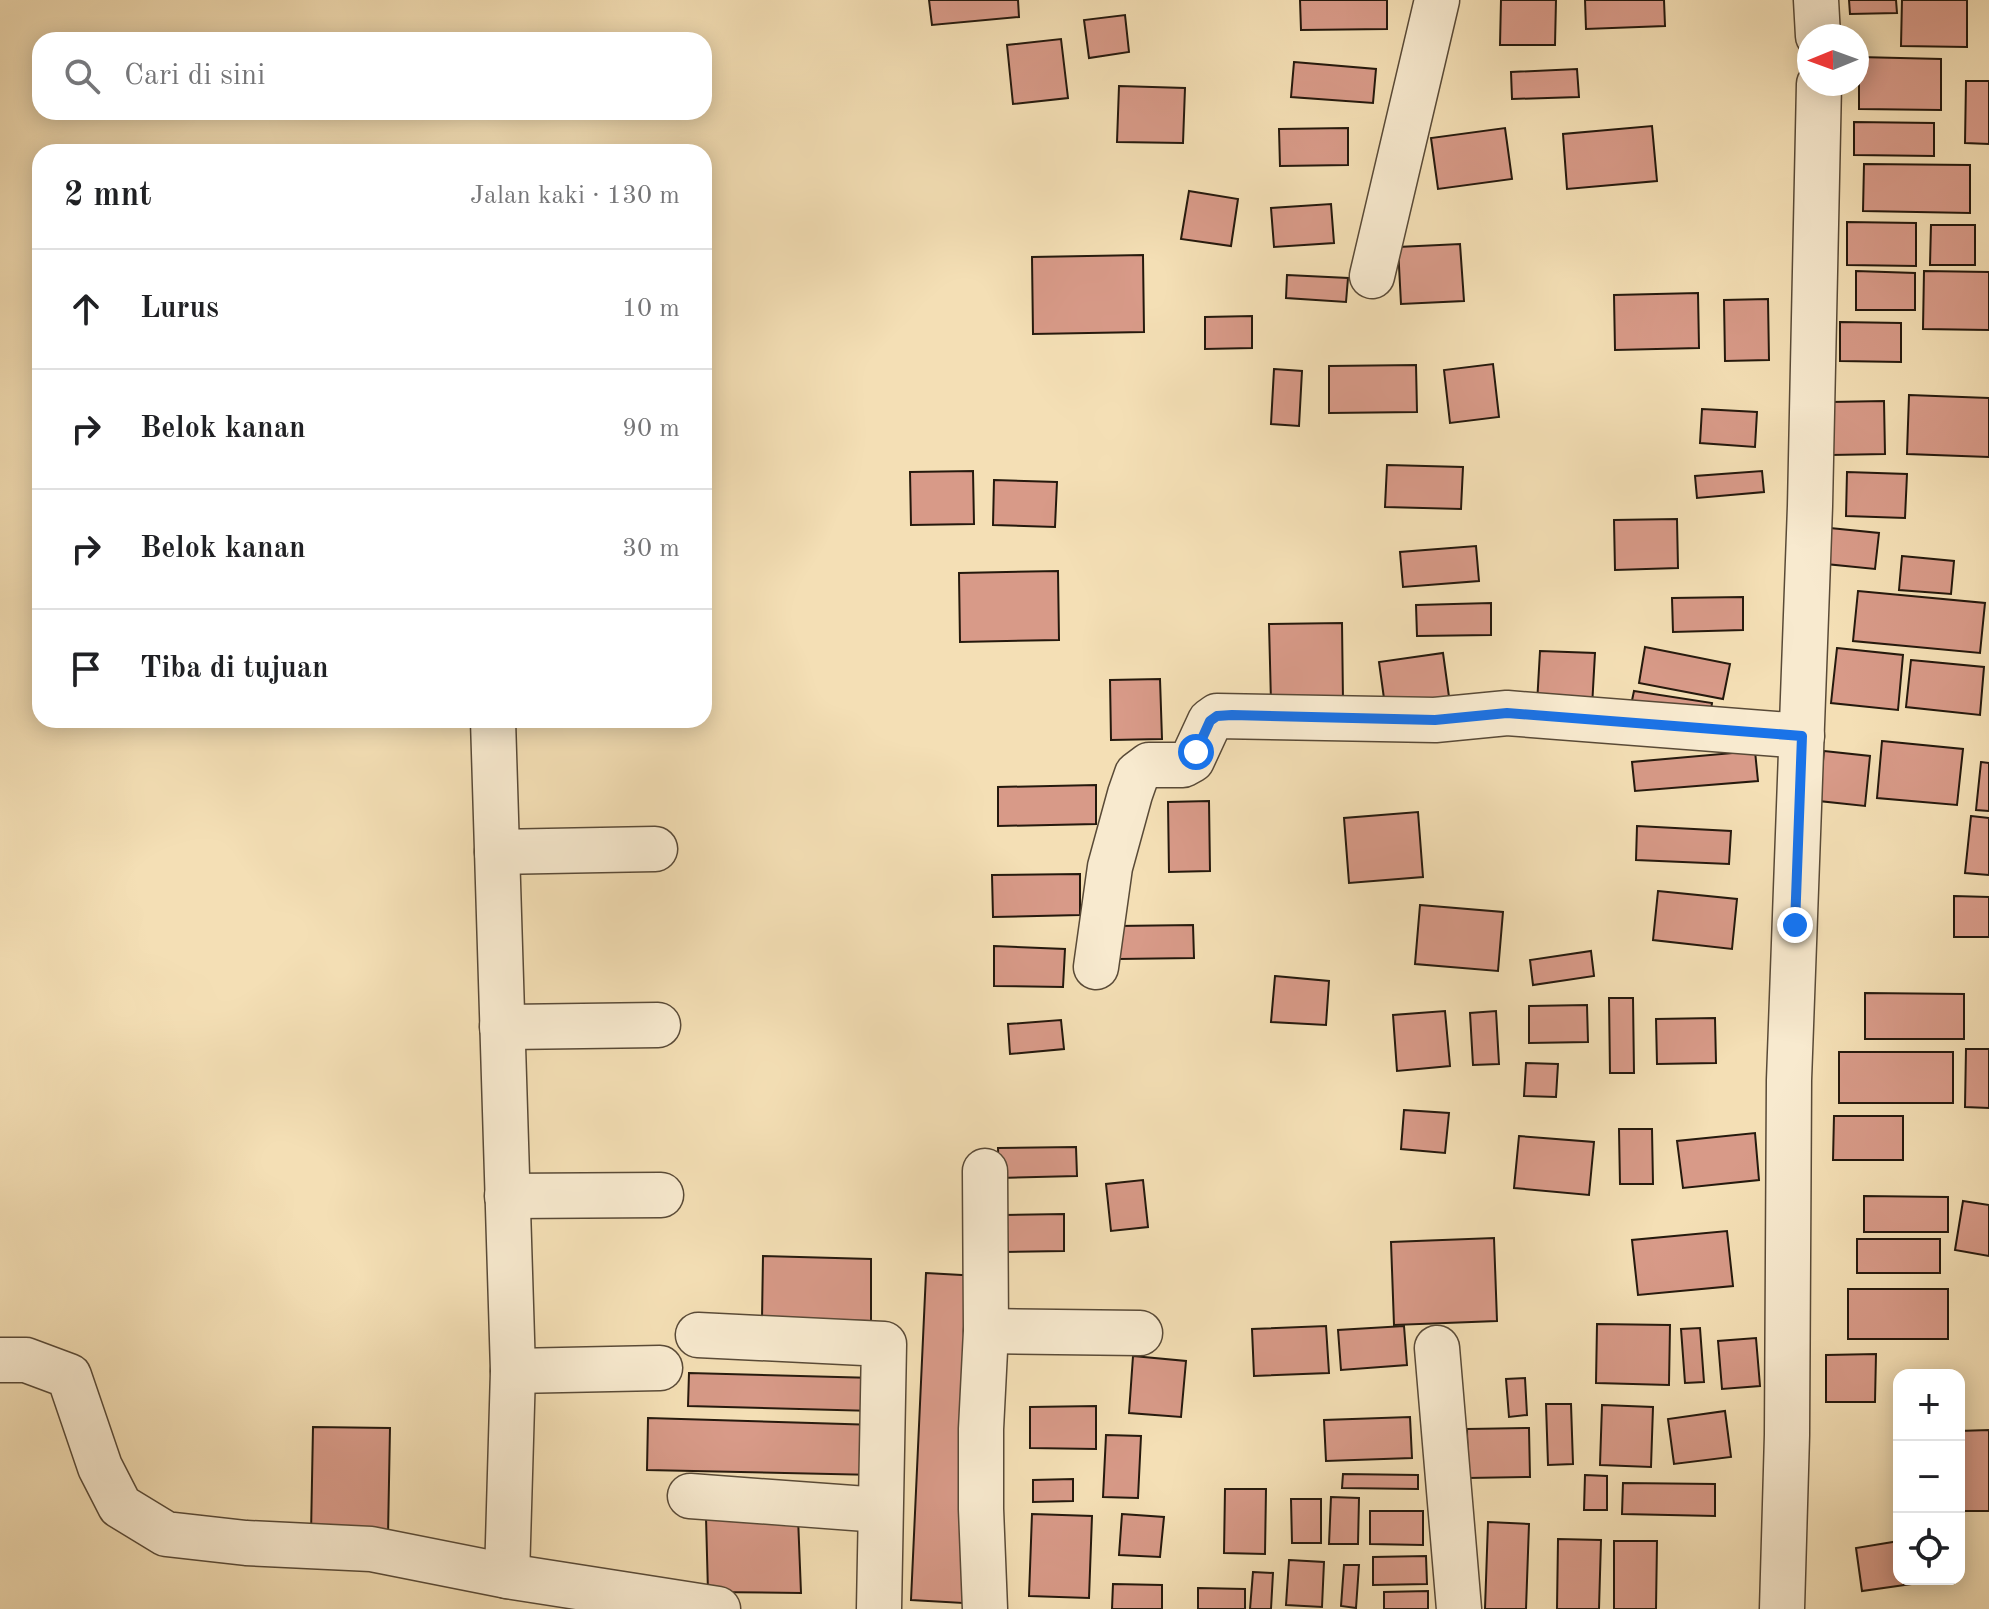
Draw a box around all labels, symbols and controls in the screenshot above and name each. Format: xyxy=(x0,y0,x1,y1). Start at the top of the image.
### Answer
north arrow xyxy=(1797,24,1869,96)
search box xyxy=(32,32,712,120)
icon: search xyxy=(60,54,104,98)
text: Cari di sini xyxy=(124,61,265,91)
text: 2 mnt xyxy=(64,179,152,213)
text: Jalan kaki · 130 m xyxy=(470,183,680,209)
icon: ahead xyxy=(64,287,108,331)
text: Lurus xyxy=(140,294,219,324)
text: 10 m xyxy=(622,296,680,322)
icon: right xyxy=(64,407,108,451)
text: Belok kanan xyxy=(140,414,306,444)
text: 90 m xyxy=(622,416,680,442)
icon: right xyxy=(64,527,108,571)
text: Belok kanan xyxy=(140,534,306,564)
text: 30 m xyxy=(622,536,680,562)
icon: arrive xyxy=(64,647,108,691)
text: Tiba di tujuan xyxy=(140,654,329,684)
route start xyxy=(1178,734,1214,770)
route end xyxy=(1777,907,1813,943)
map controls xyxy=(1893,1369,1965,1585)
button: + xyxy=(1893,1369,1965,1441)
button: − xyxy=(1893,1441,1965,1513)
button: locate xyxy=(1893,1513,1965,1585)

